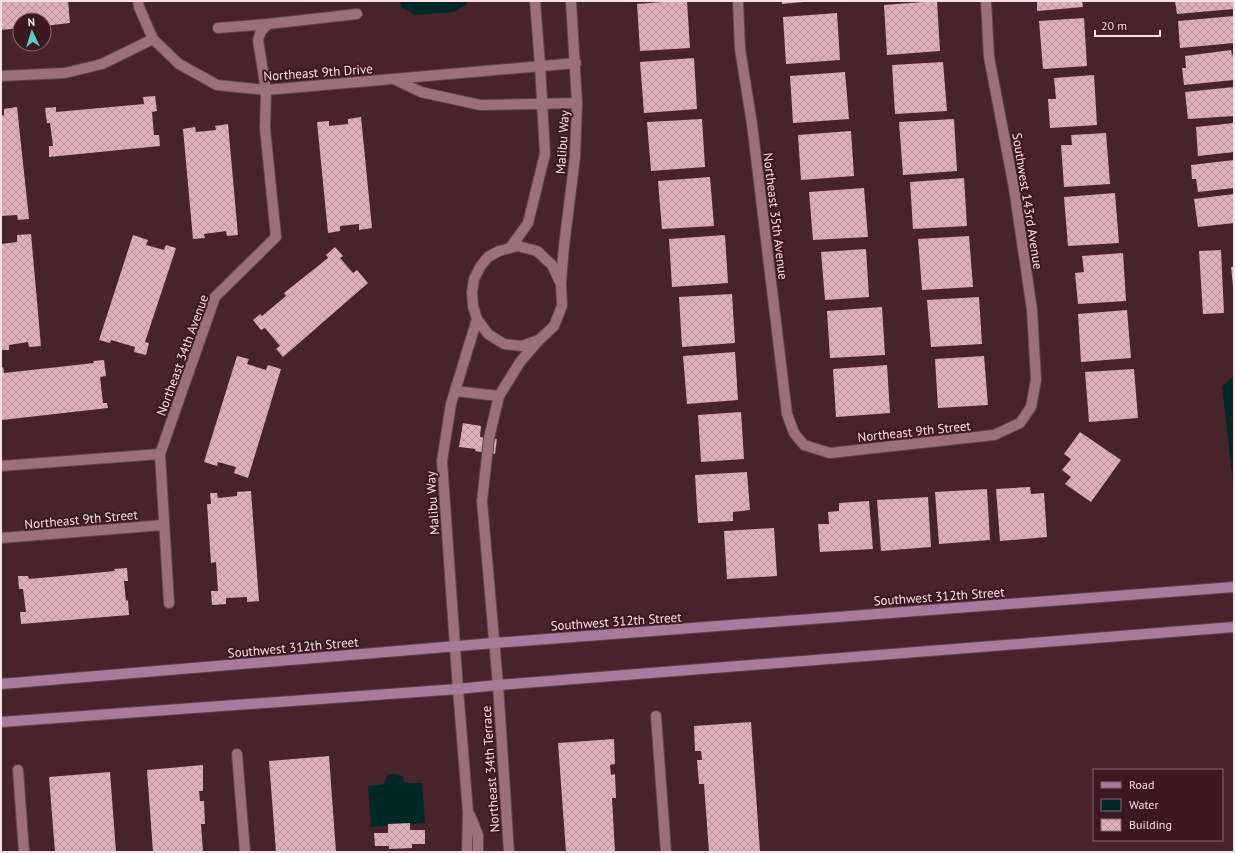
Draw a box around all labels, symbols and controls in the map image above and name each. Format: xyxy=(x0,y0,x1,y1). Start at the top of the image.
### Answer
north arrow xyxy=(12,12,52,52)
scale bar xyxy=(1095,12,1160,38)
text: N xyxy=(27,15,35,29)
text: 20 m xyxy=(1101,18,1127,33)
street label: Northeast 9th Drive xyxy=(263,60,373,85)
street label: Malibu Way xyxy=(552,110,573,175)
street label: Southwest 143rd Avenue xyxy=(1008,132,1047,271)
street label: Northeast 35th Avenue xyxy=(759,152,792,281)
street label: Northeast 34th Avenue xyxy=(153,292,212,418)
street label: Northeast 9th Street xyxy=(857,417,972,446)
street label: Malibu Way xyxy=(422,470,443,535)
street label: Northeast 9th Street xyxy=(24,506,139,533)
street label: Southwest 312th Street xyxy=(873,583,1006,610)
street label: Southwest 312th Street xyxy=(550,608,683,635)
street label: Southwest 312th Street xyxy=(227,633,360,662)
street label: Northeast 34th Terrace xyxy=(478,705,503,833)
legend xyxy=(1093,769,1223,841)
text: Road xyxy=(1129,777,1154,792)
text: Water xyxy=(1129,797,1159,812)
text: Building xyxy=(1129,817,1172,832)

